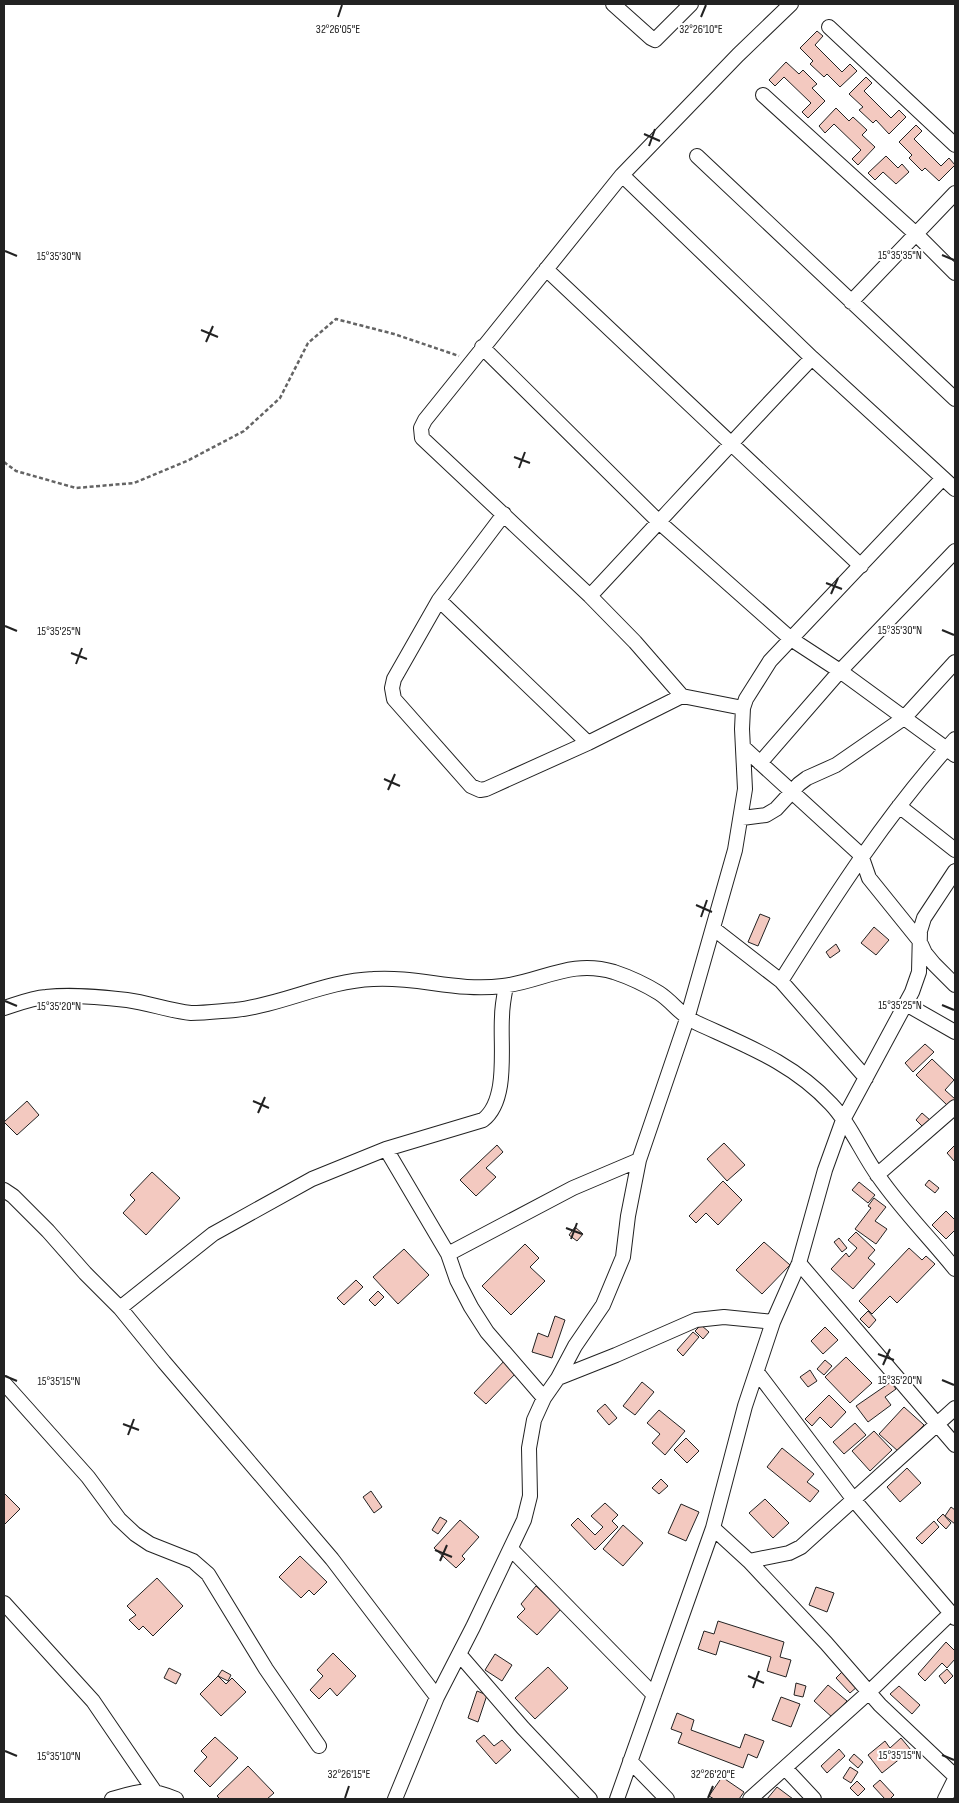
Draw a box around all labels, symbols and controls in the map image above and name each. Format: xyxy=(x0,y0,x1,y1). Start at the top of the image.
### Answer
text: 32°26'05"E xyxy=(316,22,360,37)
text: 32°26'10"E xyxy=(679,22,723,37)
text: 15°35'35"N xyxy=(878,248,922,263)
text: 15°35'30"N xyxy=(37,249,81,264)
text: 15°35'30"N xyxy=(878,623,922,638)
text: 15°35'25"N xyxy=(37,624,81,639)
text: 15°35'25"N xyxy=(878,998,922,1013)
text: 15°35'20"N xyxy=(37,999,81,1014)
text: 15°35'20"N xyxy=(878,1373,922,1388)
text: 15°35'15"N xyxy=(38,1374,80,1389)
text: 15°35'15"N xyxy=(879,1748,921,1763)
text: 15°35'10"N xyxy=(37,1749,81,1764)
text: 32°26'15"E xyxy=(327,1767,371,1782)
text: 32°26'20"E xyxy=(691,1767,735,1782)

